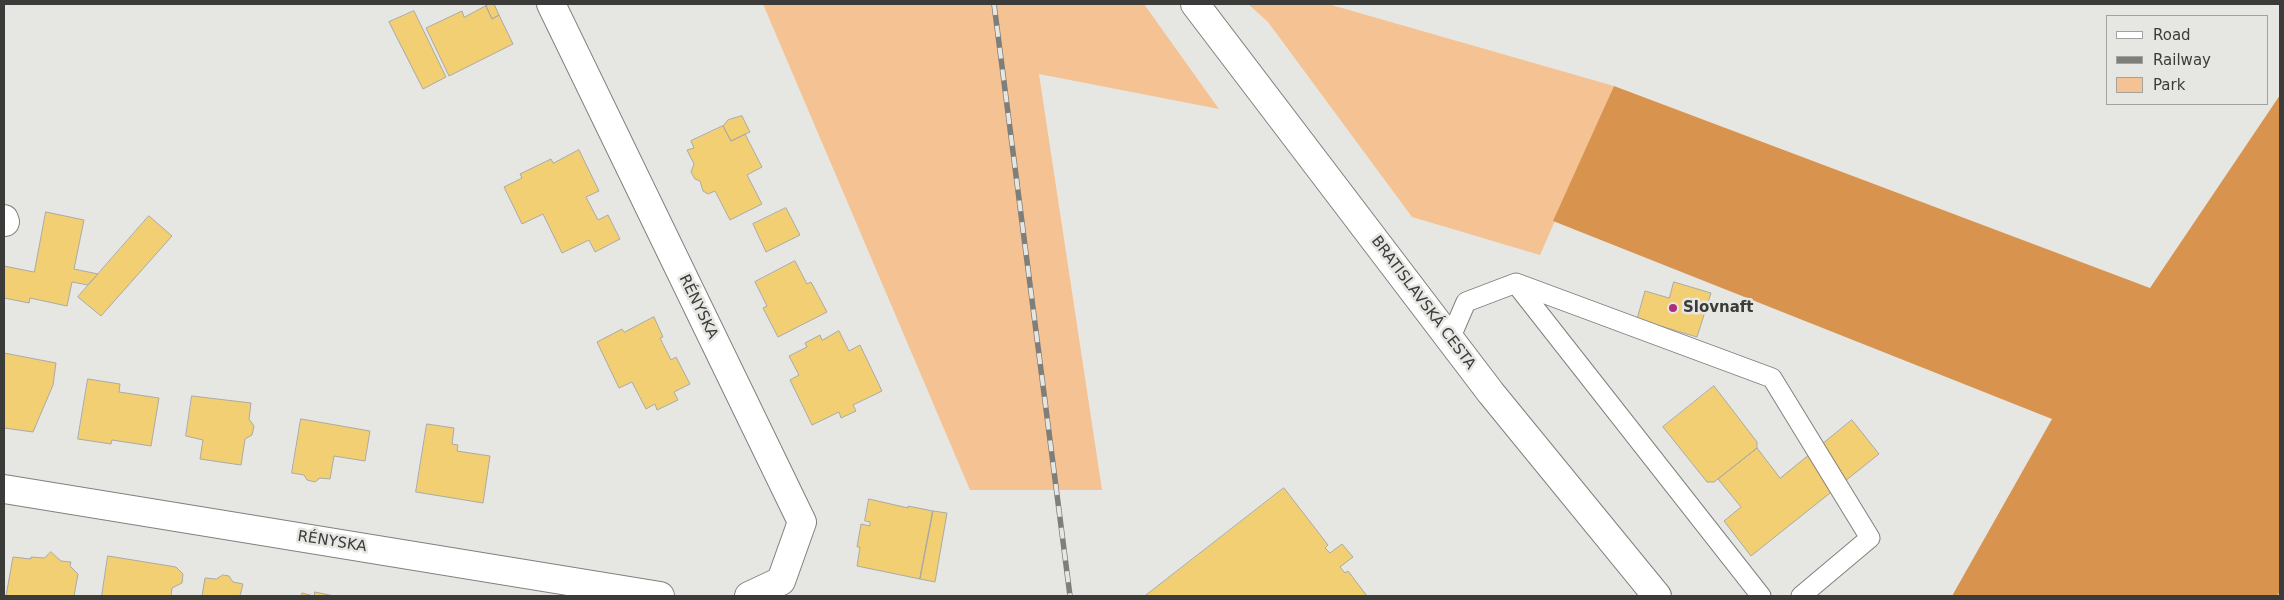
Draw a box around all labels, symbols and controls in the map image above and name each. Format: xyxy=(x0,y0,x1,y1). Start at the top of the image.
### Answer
legend xyxy=(2106,15,2269,105)
text: Road xyxy=(2153,26,2191,44)
text: Railway xyxy=(2153,51,2211,69)
text: Park xyxy=(2153,76,2185,94)
street label: BRATISLAVSKÁ CESTA xyxy=(1367,233,1479,373)
street label: RÉNYSKA xyxy=(675,272,721,342)
place label: Slovnaft xyxy=(1683,299,1754,317)
marker: Slovnaft xyxy=(1667,302,1679,314)
street label: RÉNYSKA xyxy=(296,528,368,556)

